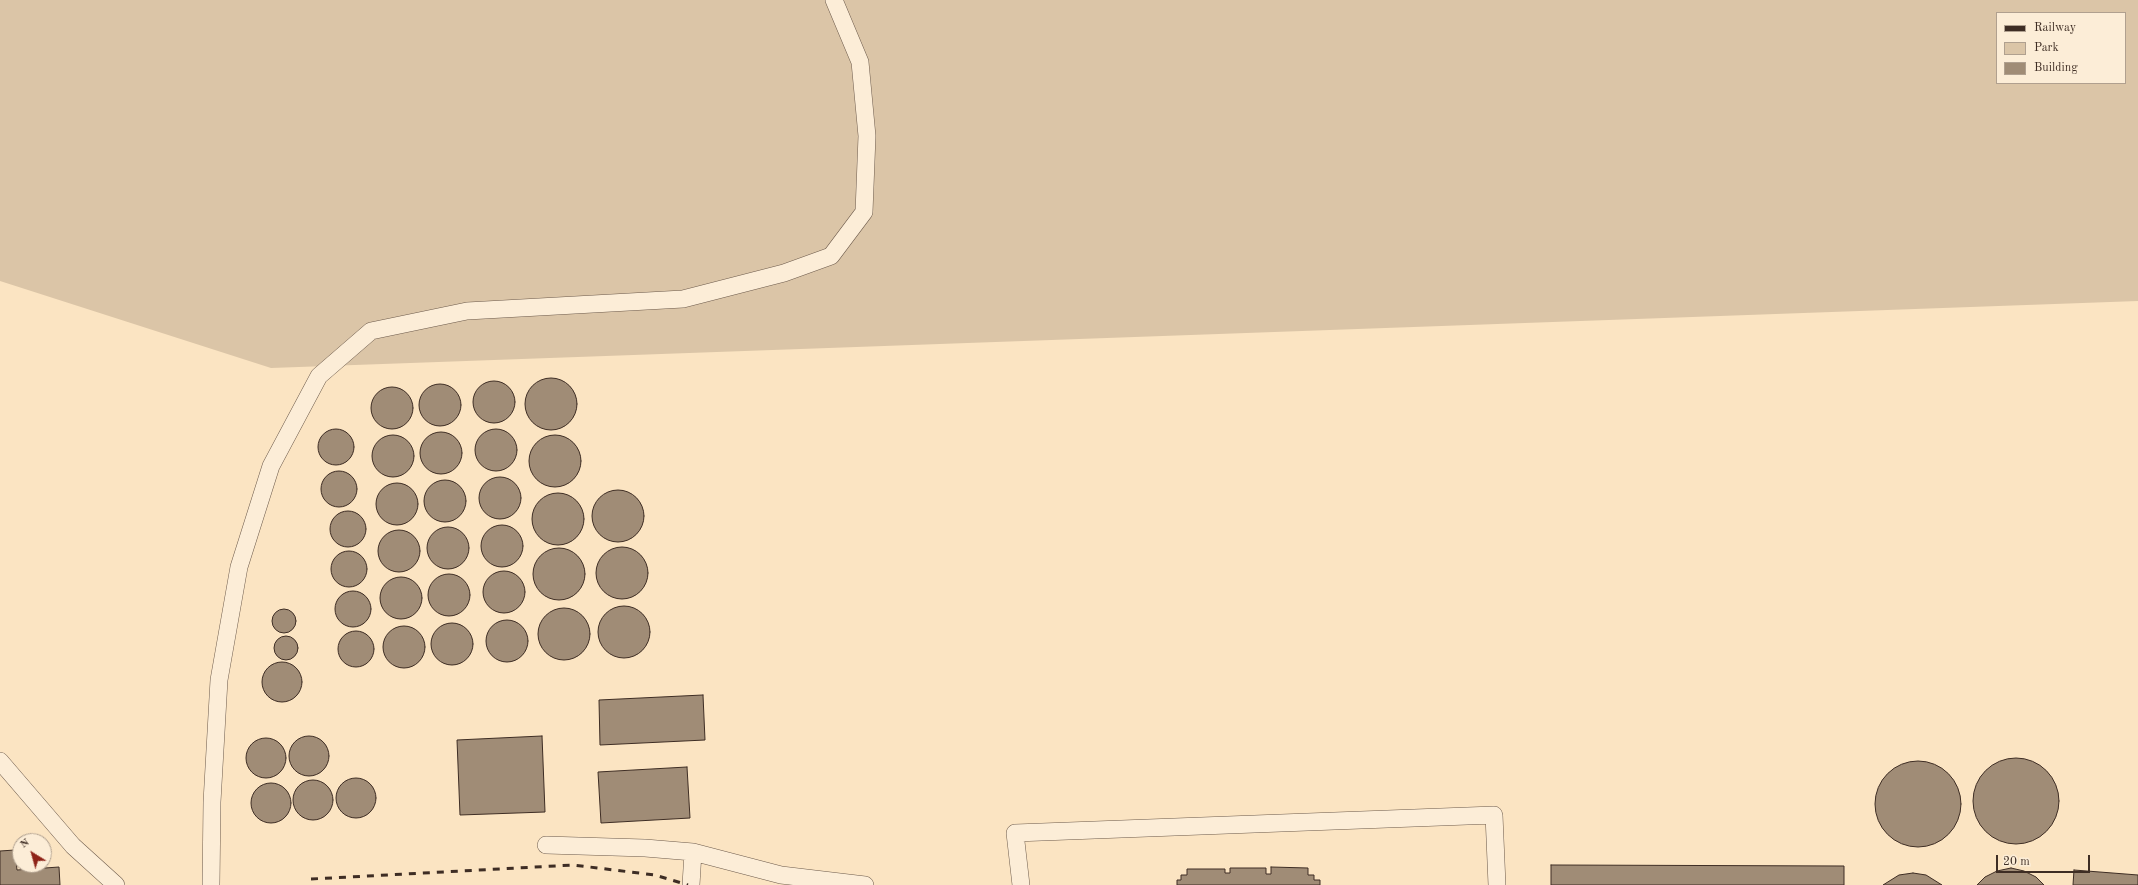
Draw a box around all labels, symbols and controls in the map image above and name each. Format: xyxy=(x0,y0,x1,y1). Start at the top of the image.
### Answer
legend xyxy=(1996,12,2126,84)
text: Railway xyxy=(2034,22,2076,34)
text: Park xyxy=(2034,42,2059,54)
text: Building xyxy=(2034,62,2078,74)
north arrow xyxy=(12,833,52,873)
text: N xyxy=(18,837,32,851)
scale bar xyxy=(1998,847,2092,873)
text: 20 m xyxy=(2003,856,2030,868)

